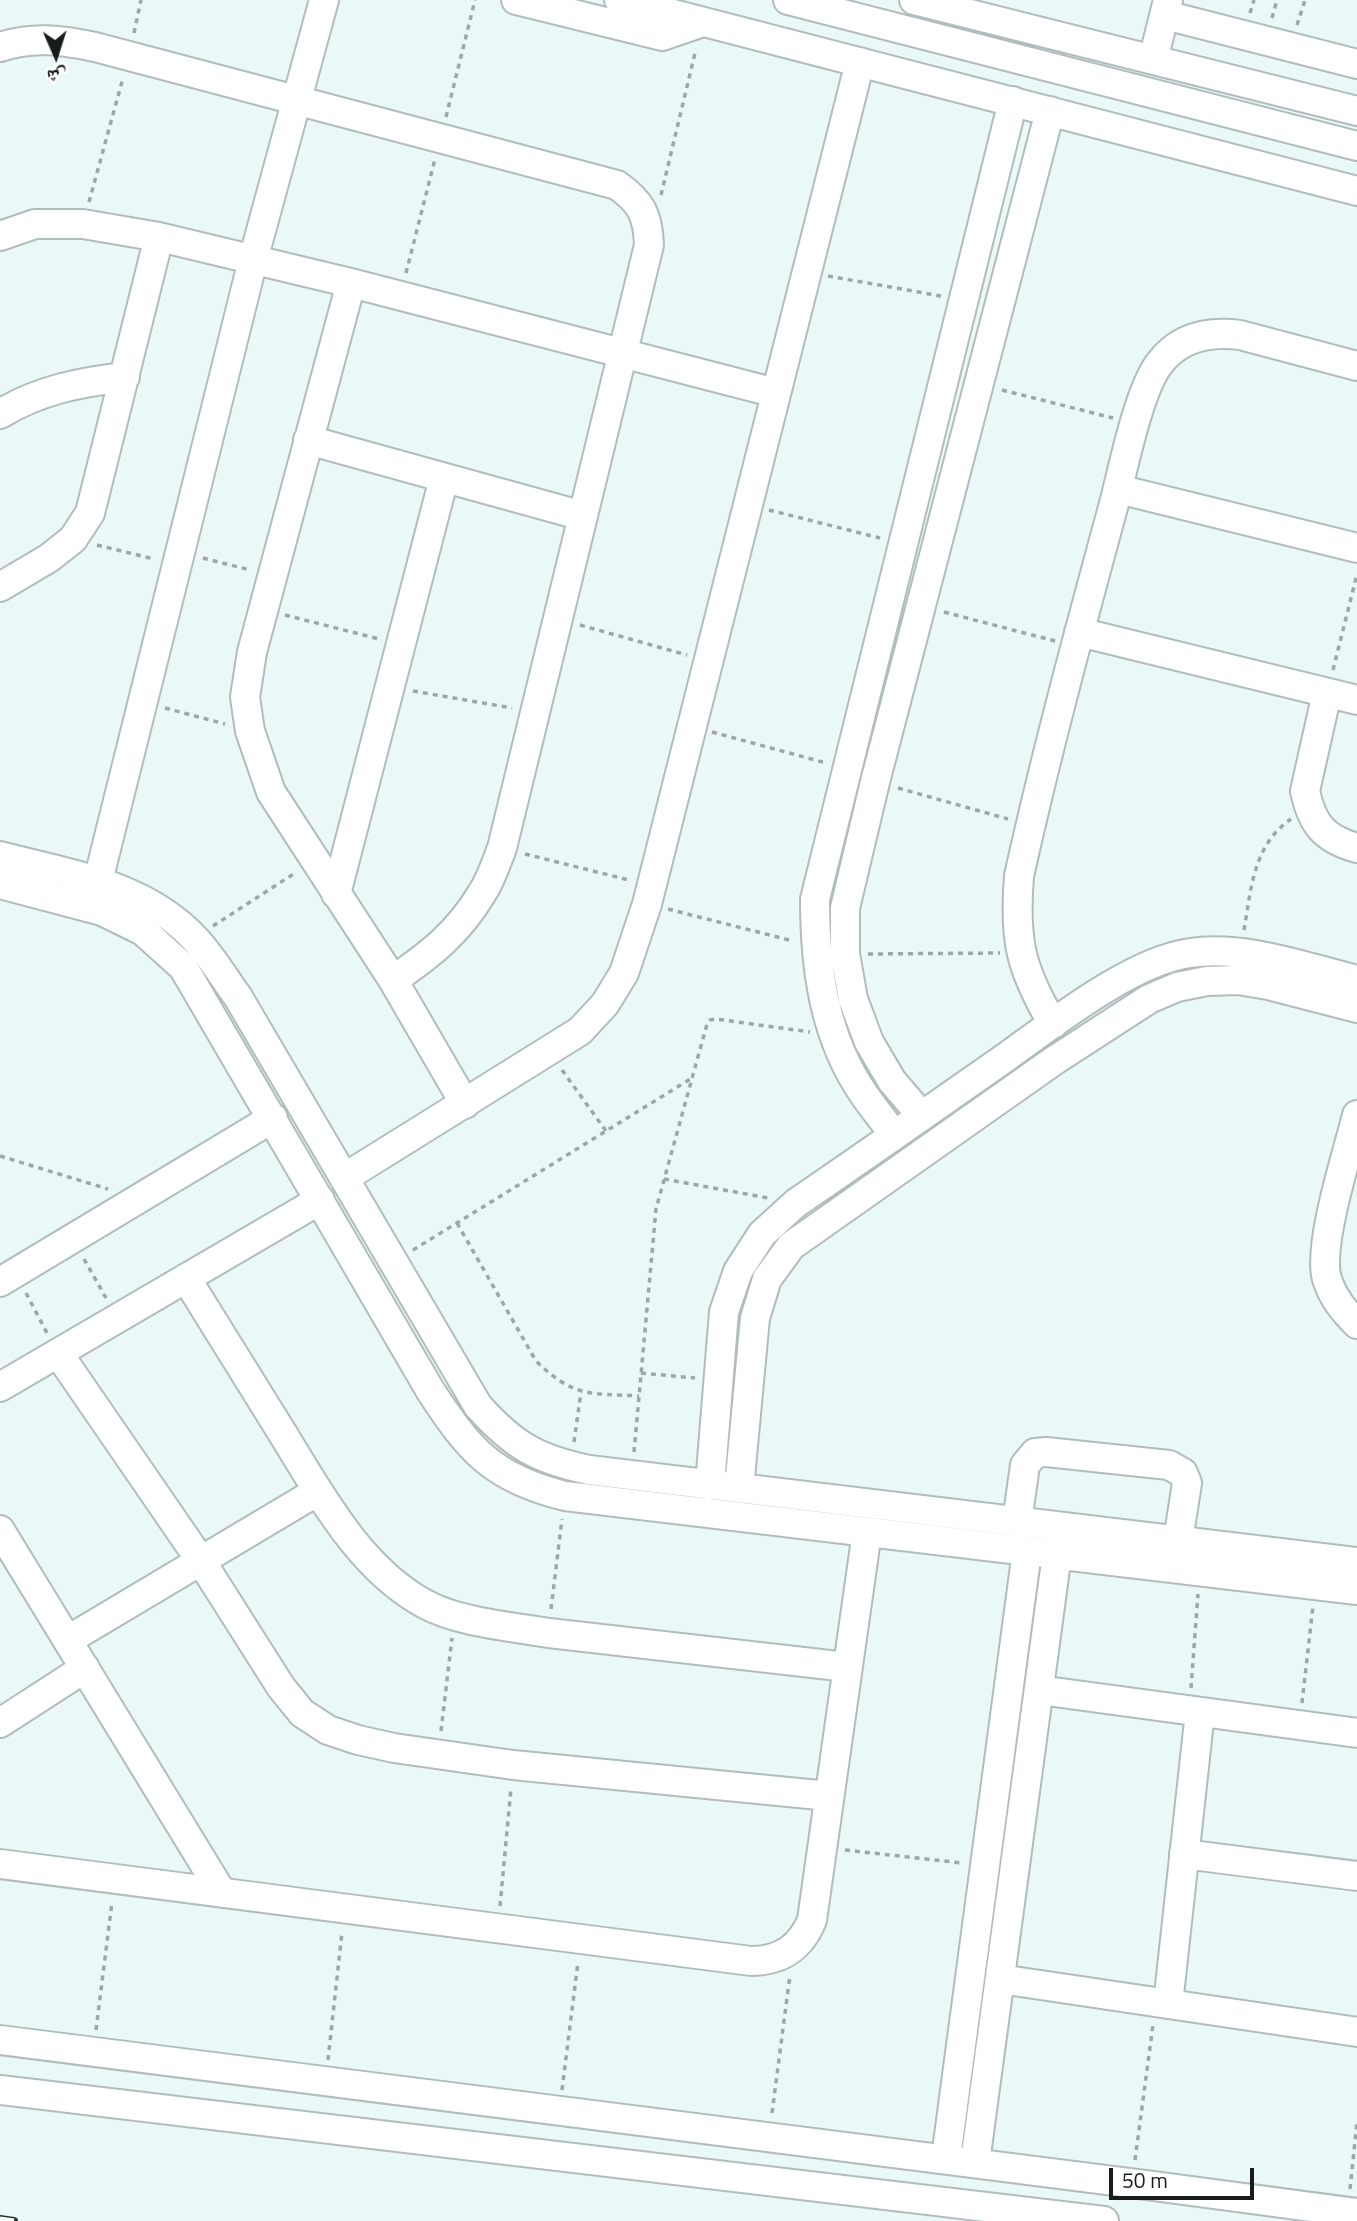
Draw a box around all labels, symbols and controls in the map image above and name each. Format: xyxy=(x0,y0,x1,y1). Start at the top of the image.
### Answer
north arrow xyxy=(21,21,91,91)
text: ش xyxy=(46,62,68,92)
scale bar xyxy=(1112,2154,1257,2198)
text: 50 m xyxy=(1122,2164,1168,2196)

